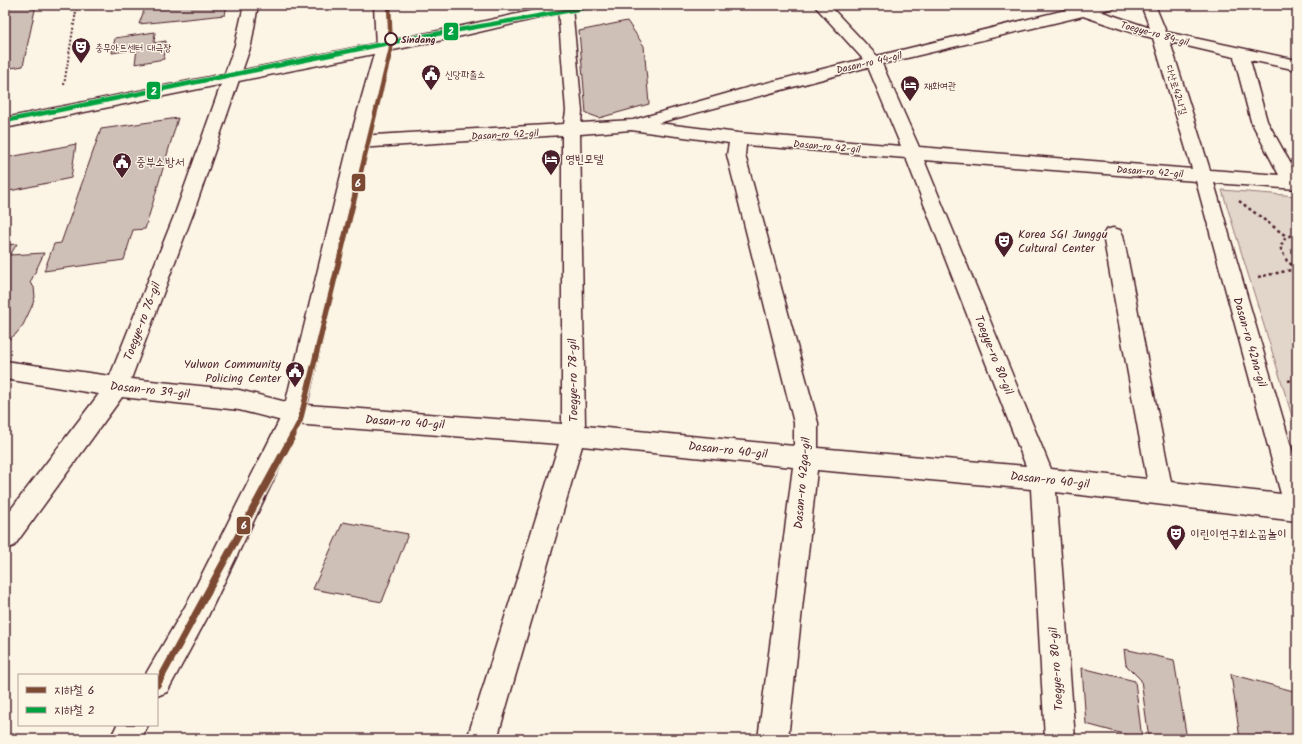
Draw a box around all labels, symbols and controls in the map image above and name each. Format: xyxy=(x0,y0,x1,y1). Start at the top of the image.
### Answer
street label: Toegye-ro 84-gil xyxy=(1119,17,1191,51)
line badge: 2 xyxy=(443,22,459,41)
text: 2 xyxy=(448,23,454,41)
marker: Sindang xyxy=(384,32,398,46)
place label: Sindang xyxy=(401,32,436,48)
theatre icon: 충무아트센터 대극장 xyxy=(70,36,92,64)
place label: 충무아트센터 대극장 xyxy=(95,40,171,56)
street label: Dasan-ro 44-gil xyxy=(835,48,904,78)
public building icon: 신당파출소 xyxy=(420,63,442,91)
street label: 다산로42나길 xyxy=(1161,63,1191,117)
place label: 신당파출소 xyxy=(445,67,485,83)
hotel icon: 재화여관 xyxy=(899,74,921,102)
place label: 재화여관 xyxy=(924,78,956,94)
line badge: 2 xyxy=(146,81,161,100)
text: 2 xyxy=(151,83,157,101)
street label: Dasan-ro 42-gil xyxy=(471,125,540,145)
street label: Dasan-ro 42-gil xyxy=(793,136,862,158)
hotel icon: 영빈모텔 xyxy=(540,148,562,176)
place label: 영빈모텔 xyxy=(565,150,604,169)
public building icon: 중부소방서 xyxy=(111,151,133,179)
place label: 중부소방서 xyxy=(136,153,184,172)
street label: Dasan-ro 42-gil xyxy=(1116,162,1185,182)
line badge: 6 xyxy=(351,173,366,192)
text: 6 xyxy=(355,175,361,193)
place label: Korea SGI Junggu Cultural Center xyxy=(1018,225,1108,258)
theatre icon: Korea SGI Junggu Cultural Center xyxy=(993,230,1015,258)
street label: Toegye-ro 76-gil xyxy=(119,279,166,363)
street label: Dasan-ro 42na-gil xyxy=(1228,295,1271,389)
street label: Toegye-ro 80-gil xyxy=(969,313,1018,398)
street label: Toegye-ro 78-gil xyxy=(563,338,584,422)
place label: Yulwon Community Policing Center xyxy=(184,355,282,388)
public building icon: Yulwon Community Policing Center xyxy=(284,360,306,388)
street label: Dasan-ro 39-gil xyxy=(109,377,191,404)
street label: Dasan-ro 40-gil xyxy=(364,410,446,435)
street label: Dasan-ro 42ga-gil xyxy=(789,436,816,530)
street label: Dasan-ro 40-gil xyxy=(687,437,769,464)
street label: Dasan-ro 40-gil xyxy=(1009,467,1091,494)
line badge: 6 xyxy=(236,516,251,535)
text: 6 xyxy=(241,517,247,535)
theatre icon: 이린이연구회소꿉놀이 xyxy=(1165,523,1187,551)
place label: 이린이연구회소꿉놀이 xyxy=(1190,525,1287,544)
street label: Toegye-ro 80-gil xyxy=(1044,626,1069,712)
legend xyxy=(18,674,158,726)
text: 지하철 6 xyxy=(54,681,94,700)
text: 지하철 2 xyxy=(54,701,95,720)

